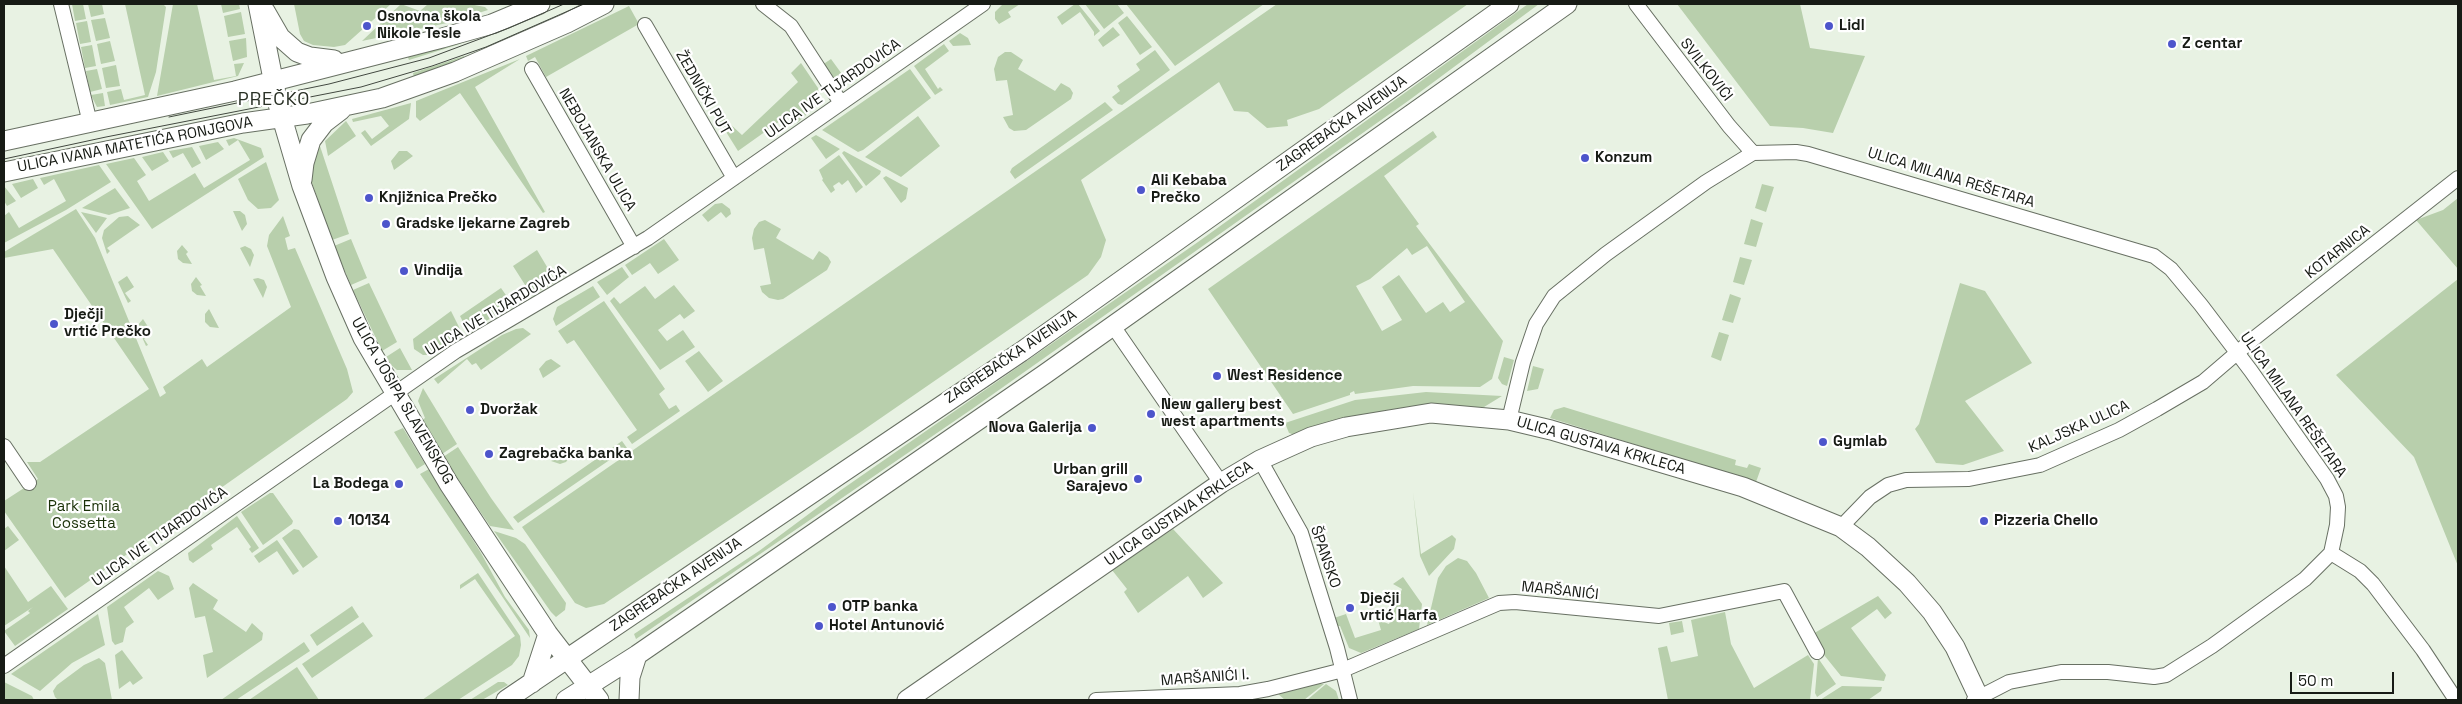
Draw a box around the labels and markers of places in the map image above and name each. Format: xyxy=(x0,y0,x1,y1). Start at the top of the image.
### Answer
place label: Osnovna škola Nikole Tesle xyxy=(377,8,481,43)
place label: Lidl xyxy=(1839,17,1865,35)
marker: Osnovna škola Nikole Tesle xyxy=(361,20,373,32)
marker: Lidl xyxy=(1823,20,1835,32)
place label: Z centar xyxy=(2182,35,2242,53)
marker: Z centar xyxy=(2166,38,2178,50)
place label: Konzum xyxy=(1595,149,1652,167)
marker: Konzum xyxy=(1579,152,1591,164)
place label: Ali Kebaba Prečko xyxy=(1151,172,1227,207)
marker: Ali Kebaba Prečko xyxy=(1135,184,1147,196)
place label: Knjižnica Prečko xyxy=(379,189,497,207)
marker: Knjižnica Prečko xyxy=(363,192,375,204)
place label: Gradske ljekarne Zagreb xyxy=(396,215,570,233)
marker: Gradske ljekarne Zagreb xyxy=(380,218,392,230)
place label: Vindija xyxy=(414,262,463,280)
marker: Vindija xyxy=(398,265,410,277)
place label: Dječji vrtić Prečko xyxy=(64,306,151,341)
marker: Dječji vrtić Prečko xyxy=(48,318,60,330)
place label: West Residence xyxy=(1227,367,1342,385)
marker: West Residence xyxy=(1211,370,1223,382)
place label: New gallery best west apartments xyxy=(1161,396,1285,431)
place label: Dvoržak xyxy=(480,401,538,419)
marker: Dvoržak xyxy=(464,404,476,416)
marker: New gallery best west apartments xyxy=(1145,408,1157,420)
place label: Nova Galerija xyxy=(989,419,1082,437)
marker: Nova Galerija xyxy=(1086,422,1098,434)
place label: Gymlab xyxy=(1833,433,1887,451)
marker: Gymlab xyxy=(1817,436,1829,448)
place label: Zagrebačka banka xyxy=(499,445,632,463)
marker: Zagrebačka banka xyxy=(483,448,495,460)
place label: Urban grill Sarajevo xyxy=(1053,461,1128,496)
marker: Urban grill Sarajevo xyxy=(1132,473,1144,485)
place label: La Bodega xyxy=(313,475,389,493)
marker: La Bodega xyxy=(393,478,405,490)
place label: 10134 xyxy=(348,512,390,530)
place label: Pizzeria Chello xyxy=(1994,512,2098,530)
marker: 10134 xyxy=(332,515,344,527)
marker: Pizzeria Chello xyxy=(1978,515,1990,527)
place label: Dječji vrtić Harfa xyxy=(1360,590,1437,625)
place label: OTP banka xyxy=(842,598,918,616)
marker: OTP banka xyxy=(826,601,838,613)
marker: Dječji vrtić Harfa xyxy=(1344,602,1356,614)
place label: Hotel Antunović xyxy=(829,617,945,635)
marker: Hotel Antunović xyxy=(813,620,825,632)

